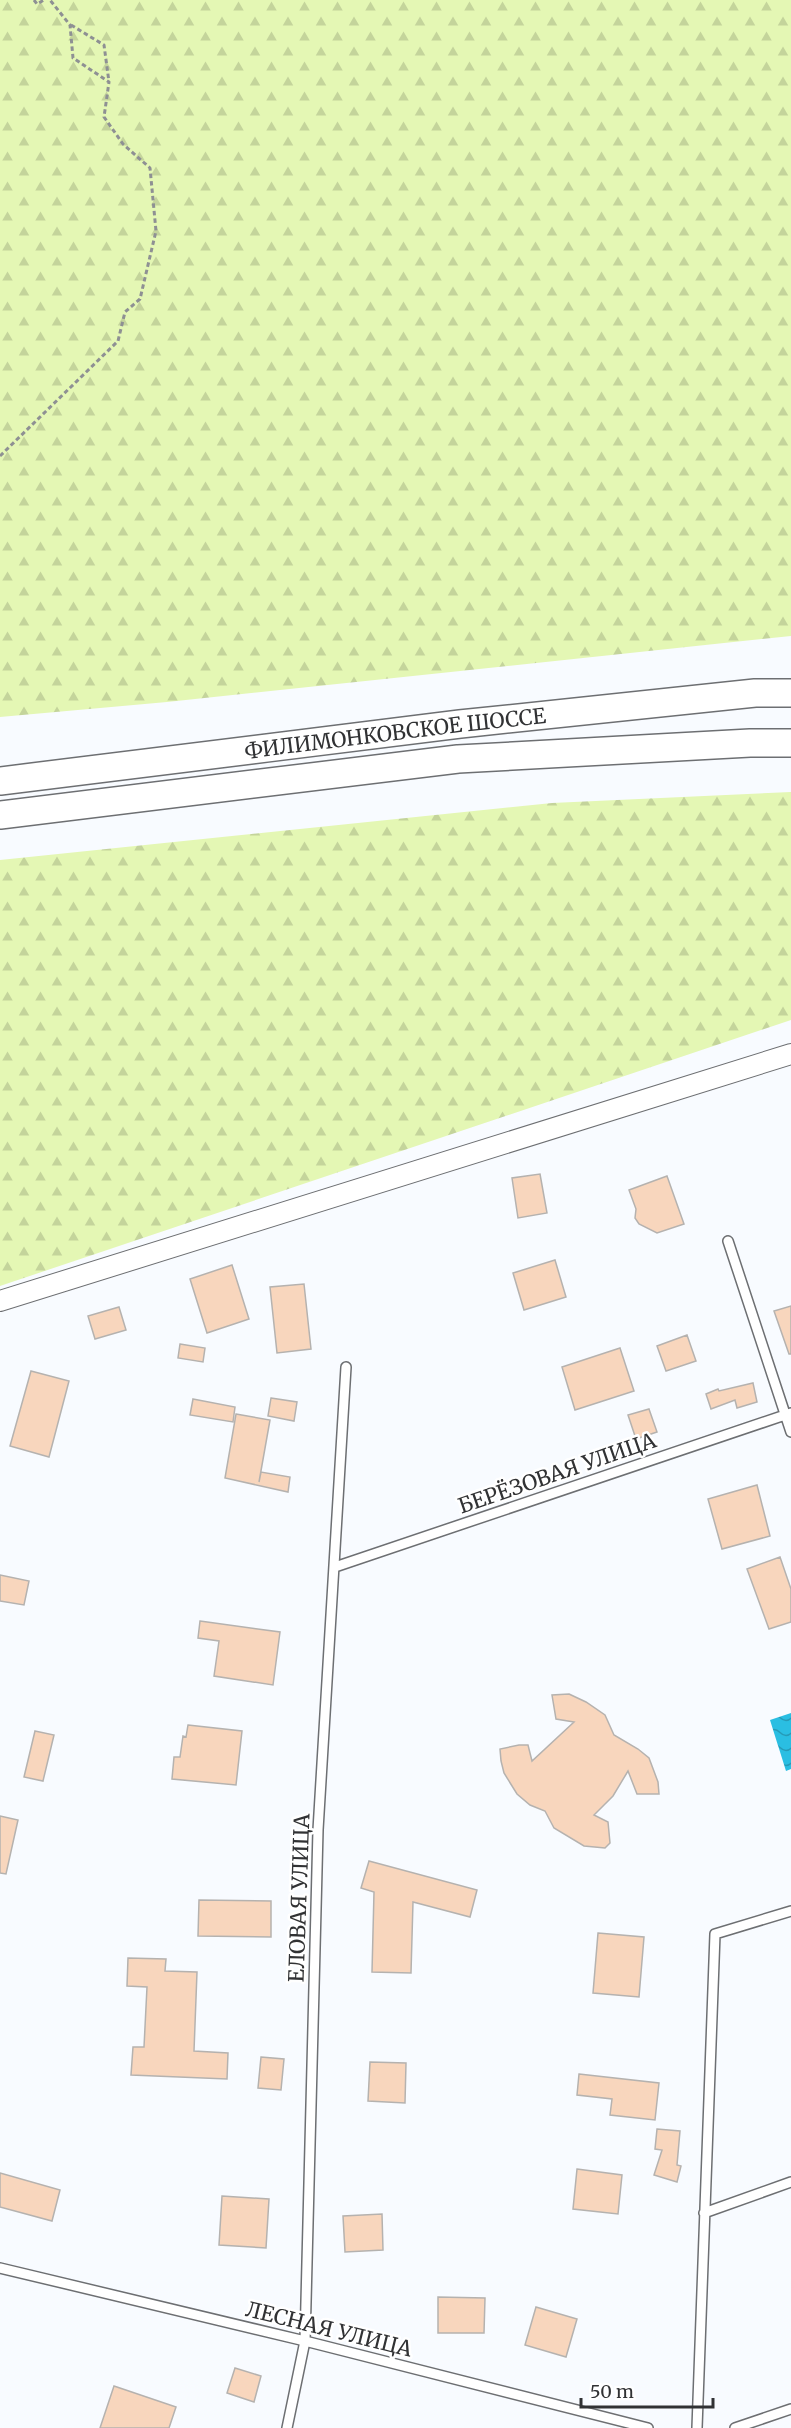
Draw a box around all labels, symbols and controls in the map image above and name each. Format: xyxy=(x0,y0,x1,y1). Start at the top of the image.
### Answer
street label: ФИЛИМОНКОВСКОЕ ШОССЕ xyxy=(243,702,548,764)
street label: БЕРЁЗОВАЯ УЛИЦА xyxy=(455,1426,660,1520)
street label: ЕЛОВАЯ УЛИЦА xyxy=(283,1813,315,1983)
street label: ЛЕСНАЯ УЛИЦА xyxy=(243,2295,415,2363)
scale bar xyxy=(581,2371,713,2409)
text: 50 m xyxy=(590,2380,634,2403)

